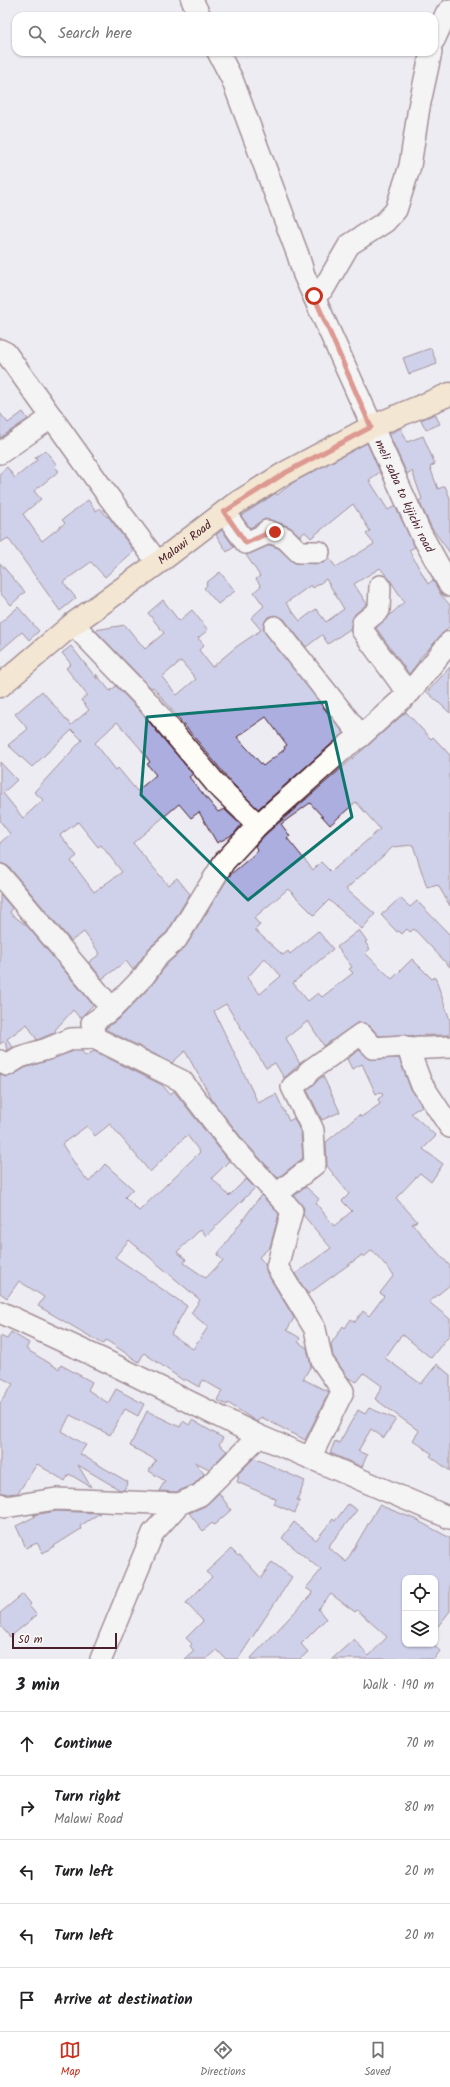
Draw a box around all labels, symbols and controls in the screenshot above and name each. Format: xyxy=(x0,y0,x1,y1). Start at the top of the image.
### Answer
search box xyxy=(12,12,438,56)
text: Search here xyxy=(58,22,132,46)
icon: search xyxy=(26,23,48,45)
route start xyxy=(305,287,323,305)
street label: meli saba to kijichi road xyxy=(370,436,440,557)
street label: Malawi Road xyxy=(154,515,216,569)
route end xyxy=(266,523,284,541)
map controls xyxy=(402,1575,438,1647)
button: locate xyxy=(402,1575,438,1611)
button: layers xyxy=(402,1611,438,1647)
scale bar xyxy=(12,1631,117,1650)
text: 50 m xyxy=(18,1631,43,1649)
text: 3 min xyxy=(16,1672,60,1699)
text: Walk · 190 m xyxy=(362,1675,434,1696)
text: Continue xyxy=(54,1732,112,1756)
icon: ahead xyxy=(16,1733,38,1755)
text: 70 m xyxy=(406,1733,434,1754)
text: Turn right xyxy=(54,1785,121,1809)
icon: right xyxy=(16,1797,38,1819)
text: 80 m xyxy=(404,1797,434,1818)
text: Malawi Road xyxy=(54,1809,123,1830)
text: Turn left xyxy=(54,1860,114,1884)
icon: left xyxy=(16,1861,38,1883)
text: 20 m xyxy=(404,1861,434,1882)
text: Turn left xyxy=(54,1924,114,1948)
icon: left xyxy=(16,1925,38,1947)
text: 20 m xyxy=(404,1925,434,1946)
text: Arrive at destination xyxy=(54,1988,193,2012)
icon: arrive xyxy=(16,1989,38,2011)
tab: Map xyxy=(59,2039,81,2081)
tab: Directions xyxy=(200,2039,246,2081)
tab: Saved xyxy=(365,2039,391,2081)

